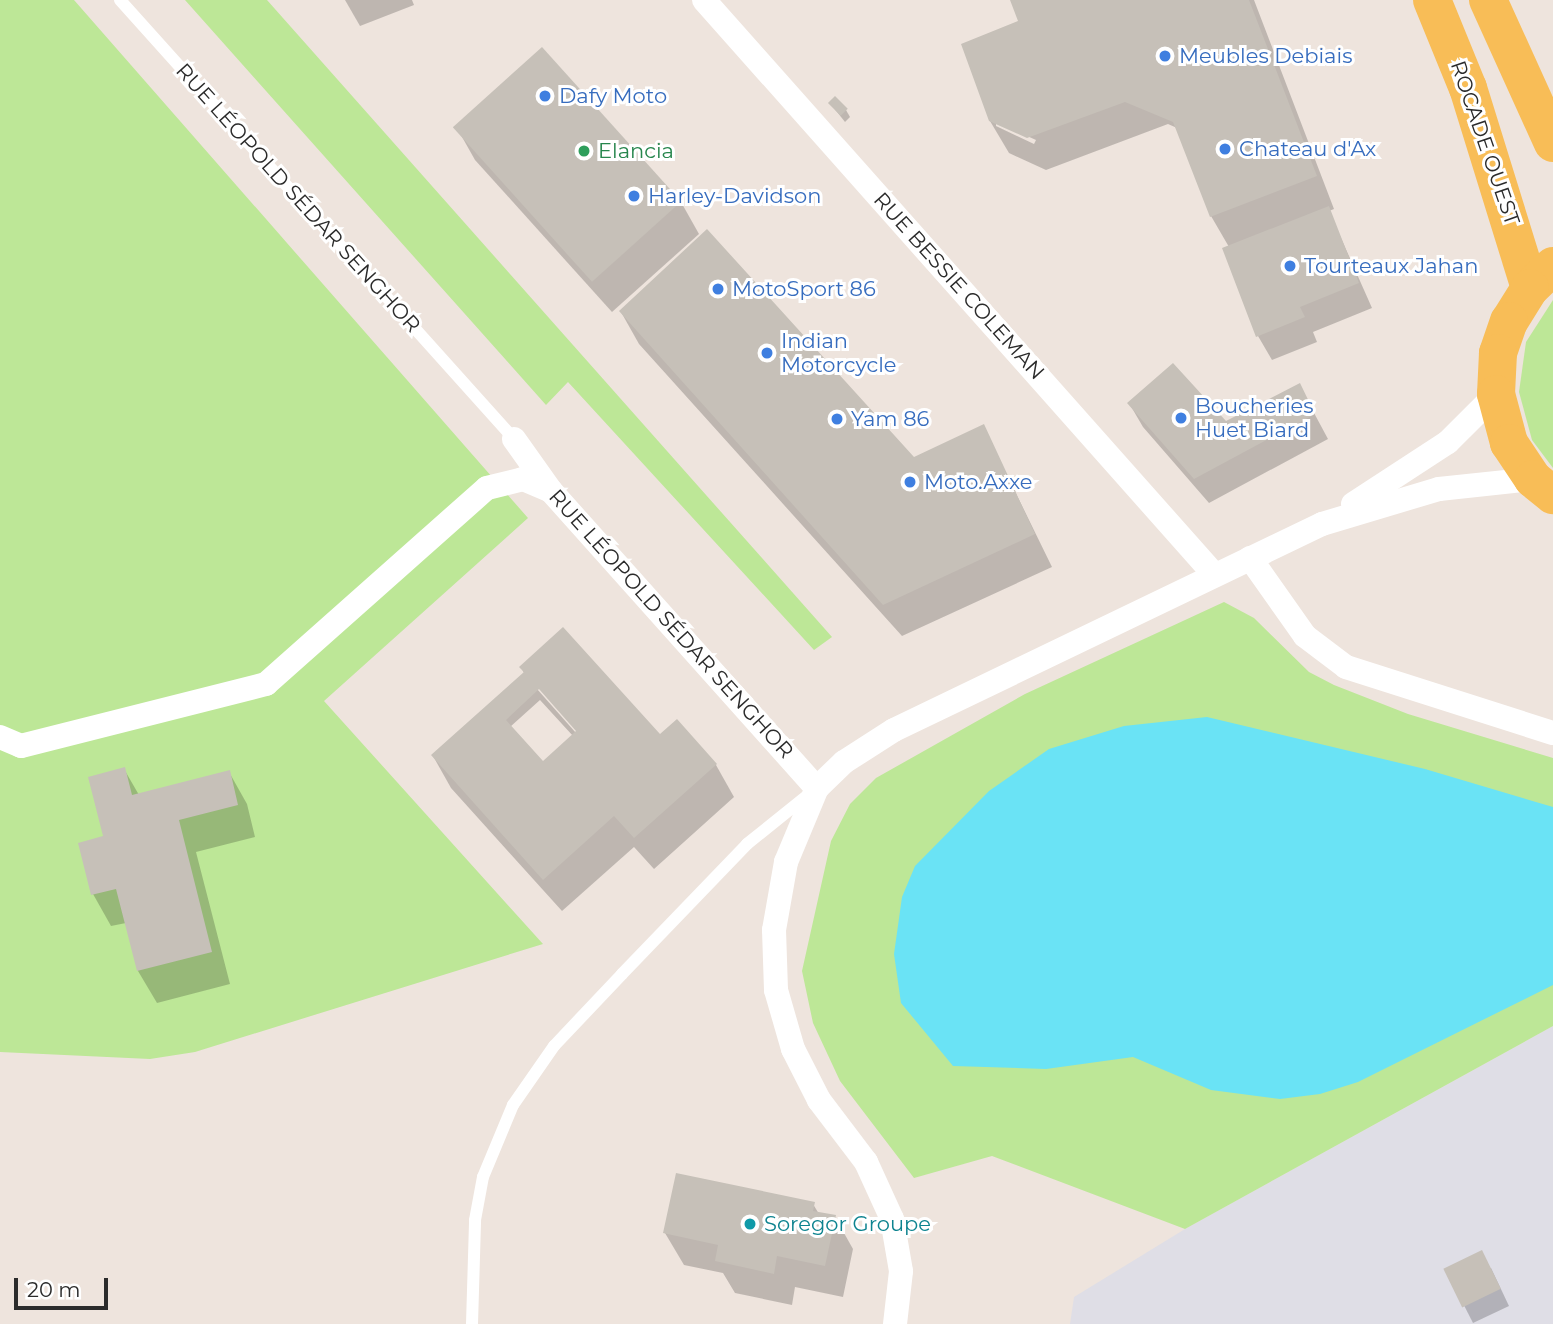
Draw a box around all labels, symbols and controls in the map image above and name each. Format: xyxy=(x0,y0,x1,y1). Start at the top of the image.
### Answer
place label: Meubles Debiais xyxy=(1179,43,1352,69)
marker: Meubles Debiais xyxy=(1157,48,1173,64)
street label: ROCADE OUEST xyxy=(1445,57,1525,229)
street label: RUE LÉOPOLD SÉDAR SENGHOR xyxy=(170,58,426,338)
place label: Dafy Moto xyxy=(559,83,667,109)
marker: Dafy Moto xyxy=(537,88,553,104)
place label: Chateau d'Ax xyxy=(1239,136,1376,162)
place label: Elancia xyxy=(598,138,674,164)
marker: Chateau d'Ax xyxy=(1217,141,1233,157)
marker: Elancia xyxy=(576,143,592,159)
place label: Harley-Davidson xyxy=(648,183,821,209)
street label: RUE BESSIE COLEMAN xyxy=(868,187,1050,385)
marker: Harley-Davidson xyxy=(626,188,642,204)
place label: Tourteaux Jahan xyxy=(1304,253,1478,279)
marker: Tourteaux Jahan xyxy=(1282,258,1298,274)
place label: MotoSport 86 xyxy=(732,276,876,302)
marker: MotoSport 86 xyxy=(710,281,726,297)
place label: Indian Motorcycle xyxy=(781,328,896,378)
marker: Indian Motorcycle xyxy=(759,345,775,361)
place label: Boucheries Huet Biard xyxy=(1195,393,1313,443)
place label: Yam 86 xyxy=(851,406,929,432)
marker: Boucheries Huet Biard xyxy=(1173,410,1189,426)
marker: Yam 86 xyxy=(829,411,845,427)
place label: Moto.Axxe xyxy=(924,469,1032,495)
marker: Moto.Axxe xyxy=(902,474,918,490)
street label: RUE LÉOPOLD SÉDAR SENGHOR xyxy=(543,484,799,764)
place label: Soregor Groupe xyxy=(764,1211,931,1237)
marker: Soregor Groupe xyxy=(742,1216,758,1232)
scale bar xyxy=(18,1264,112,1308)
text: 20 m xyxy=(27,1277,81,1302)

